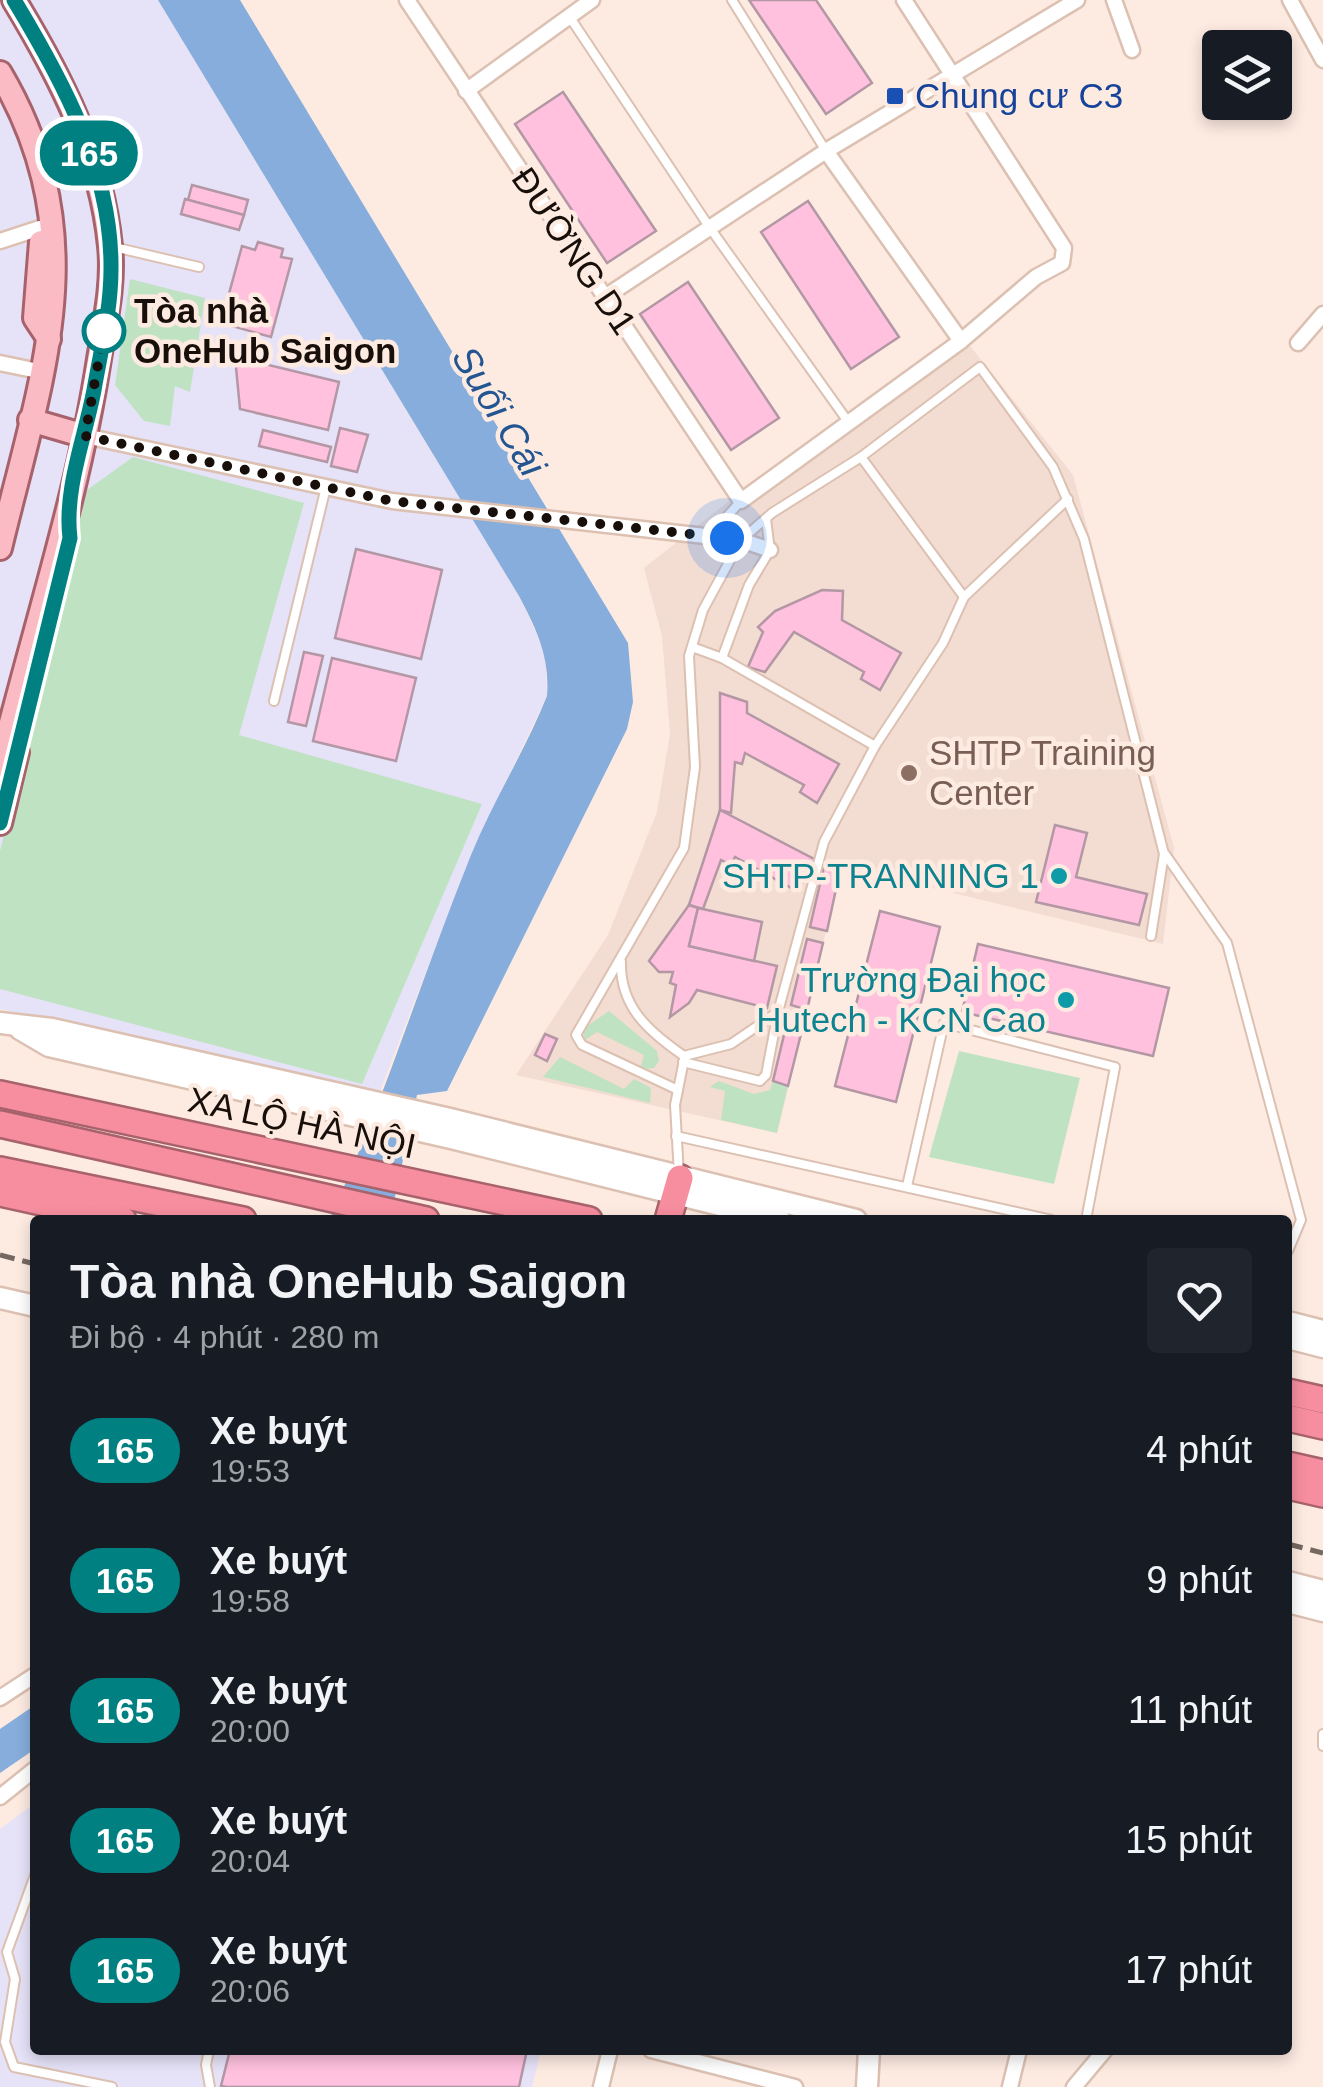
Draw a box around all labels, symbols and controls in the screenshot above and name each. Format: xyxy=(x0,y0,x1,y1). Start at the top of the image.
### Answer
map controls xyxy=(1202,30,1292,120)
button: layers xyxy=(1202,30,1292,120)
place label: Chung cư C3 xyxy=(915,76,1123,115)
marker: Chung cư C3 xyxy=(884,85,906,107)
line badge: 165 xyxy=(32,120,146,186)
text: 165 xyxy=(60,134,118,173)
street label: ĐƯỜNG D1 xyxy=(505,160,644,341)
place label: Tòa nhà OneHub Saigon xyxy=(134,291,397,370)
marker: Tòa nhà OneHub Saigon xyxy=(83,310,125,352)
water label: Suối Cái xyxy=(444,339,555,485)
your location xyxy=(702,513,752,563)
place label: SHTP Training Center xyxy=(929,733,1156,812)
marker: SHTP Training Center xyxy=(898,762,920,784)
place label: SHTP-TRANNING 1 xyxy=(722,856,1039,895)
marker: SHTP-TRANNING 1 xyxy=(1048,865,1070,887)
place label: Trường Đại học Hutech - KCN Cao xyxy=(756,960,1046,1039)
marker: Trường Đại học Hutech - KCN Cao xyxy=(1055,989,1077,1011)
street label: XA LỘ HÀ NỘI xyxy=(185,1079,419,1166)
button: heart xyxy=(1147,1248,1252,1353)
text: Tòa nhà OneHub Saigon xyxy=(70,1255,627,1308)
text: Đi bộ · 4 phút · 280 m xyxy=(70,1319,379,1355)
text: Xe buýt xyxy=(210,1410,347,1452)
text: 4 phút xyxy=(1146,1429,1252,1471)
text: 165 xyxy=(96,1431,154,1470)
text: 19:53 xyxy=(210,1453,290,1489)
text: Xe buýt xyxy=(210,1540,347,1582)
text: 9 phút xyxy=(1146,1559,1252,1601)
text: 165 xyxy=(96,1561,154,1600)
text: 19:58 xyxy=(210,1583,290,1619)
text: Xe buýt xyxy=(210,1670,347,1712)
text: 11 phút xyxy=(1128,1689,1252,1731)
text: 165 xyxy=(96,1691,154,1730)
text: 20:00 xyxy=(210,1713,290,1749)
text: Xe buýt xyxy=(210,1800,347,1842)
text: 15 phút xyxy=(1125,1819,1252,1861)
text: 165 xyxy=(96,1821,154,1860)
text: 20:04 xyxy=(210,1843,290,1879)
text: Xe buýt xyxy=(210,1930,347,1972)
text: 17 phút xyxy=(1125,1949,1252,1991)
text: 165 xyxy=(96,1951,154,1990)
text: 20:06 xyxy=(210,1973,290,2009)

